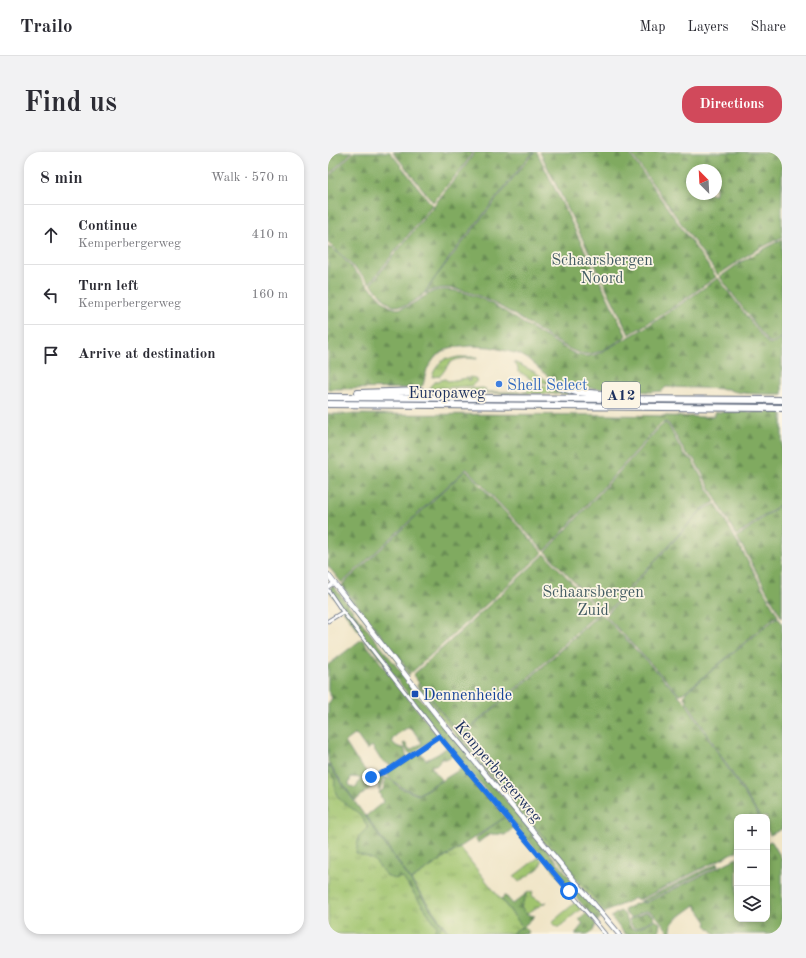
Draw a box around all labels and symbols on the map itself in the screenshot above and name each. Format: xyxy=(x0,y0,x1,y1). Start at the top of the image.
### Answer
north arrow xyxy=(686,164,722,200)
park label: Schaarsbergen Noord xyxy=(551,253,653,287)
place label: Shell Select xyxy=(507,378,588,394)
marker: Shell Select xyxy=(494,379,504,389)
road number: A12 xyxy=(602,382,640,408)
street label: Europaweg xyxy=(408,386,486,402)
park label: Schaarsbergen Zuid xyxy=(542,585,644,619)
place label: Dennenheide xyxy=(423,688,512,704)
marker: Dennenheide xyxy=(410,689,420,699)
street label: Kemperbergerweg xyxy=(451,719,545,826)
route end xyxy=(362,768,380,786)
route start xyxy=(560,882,578,900)

